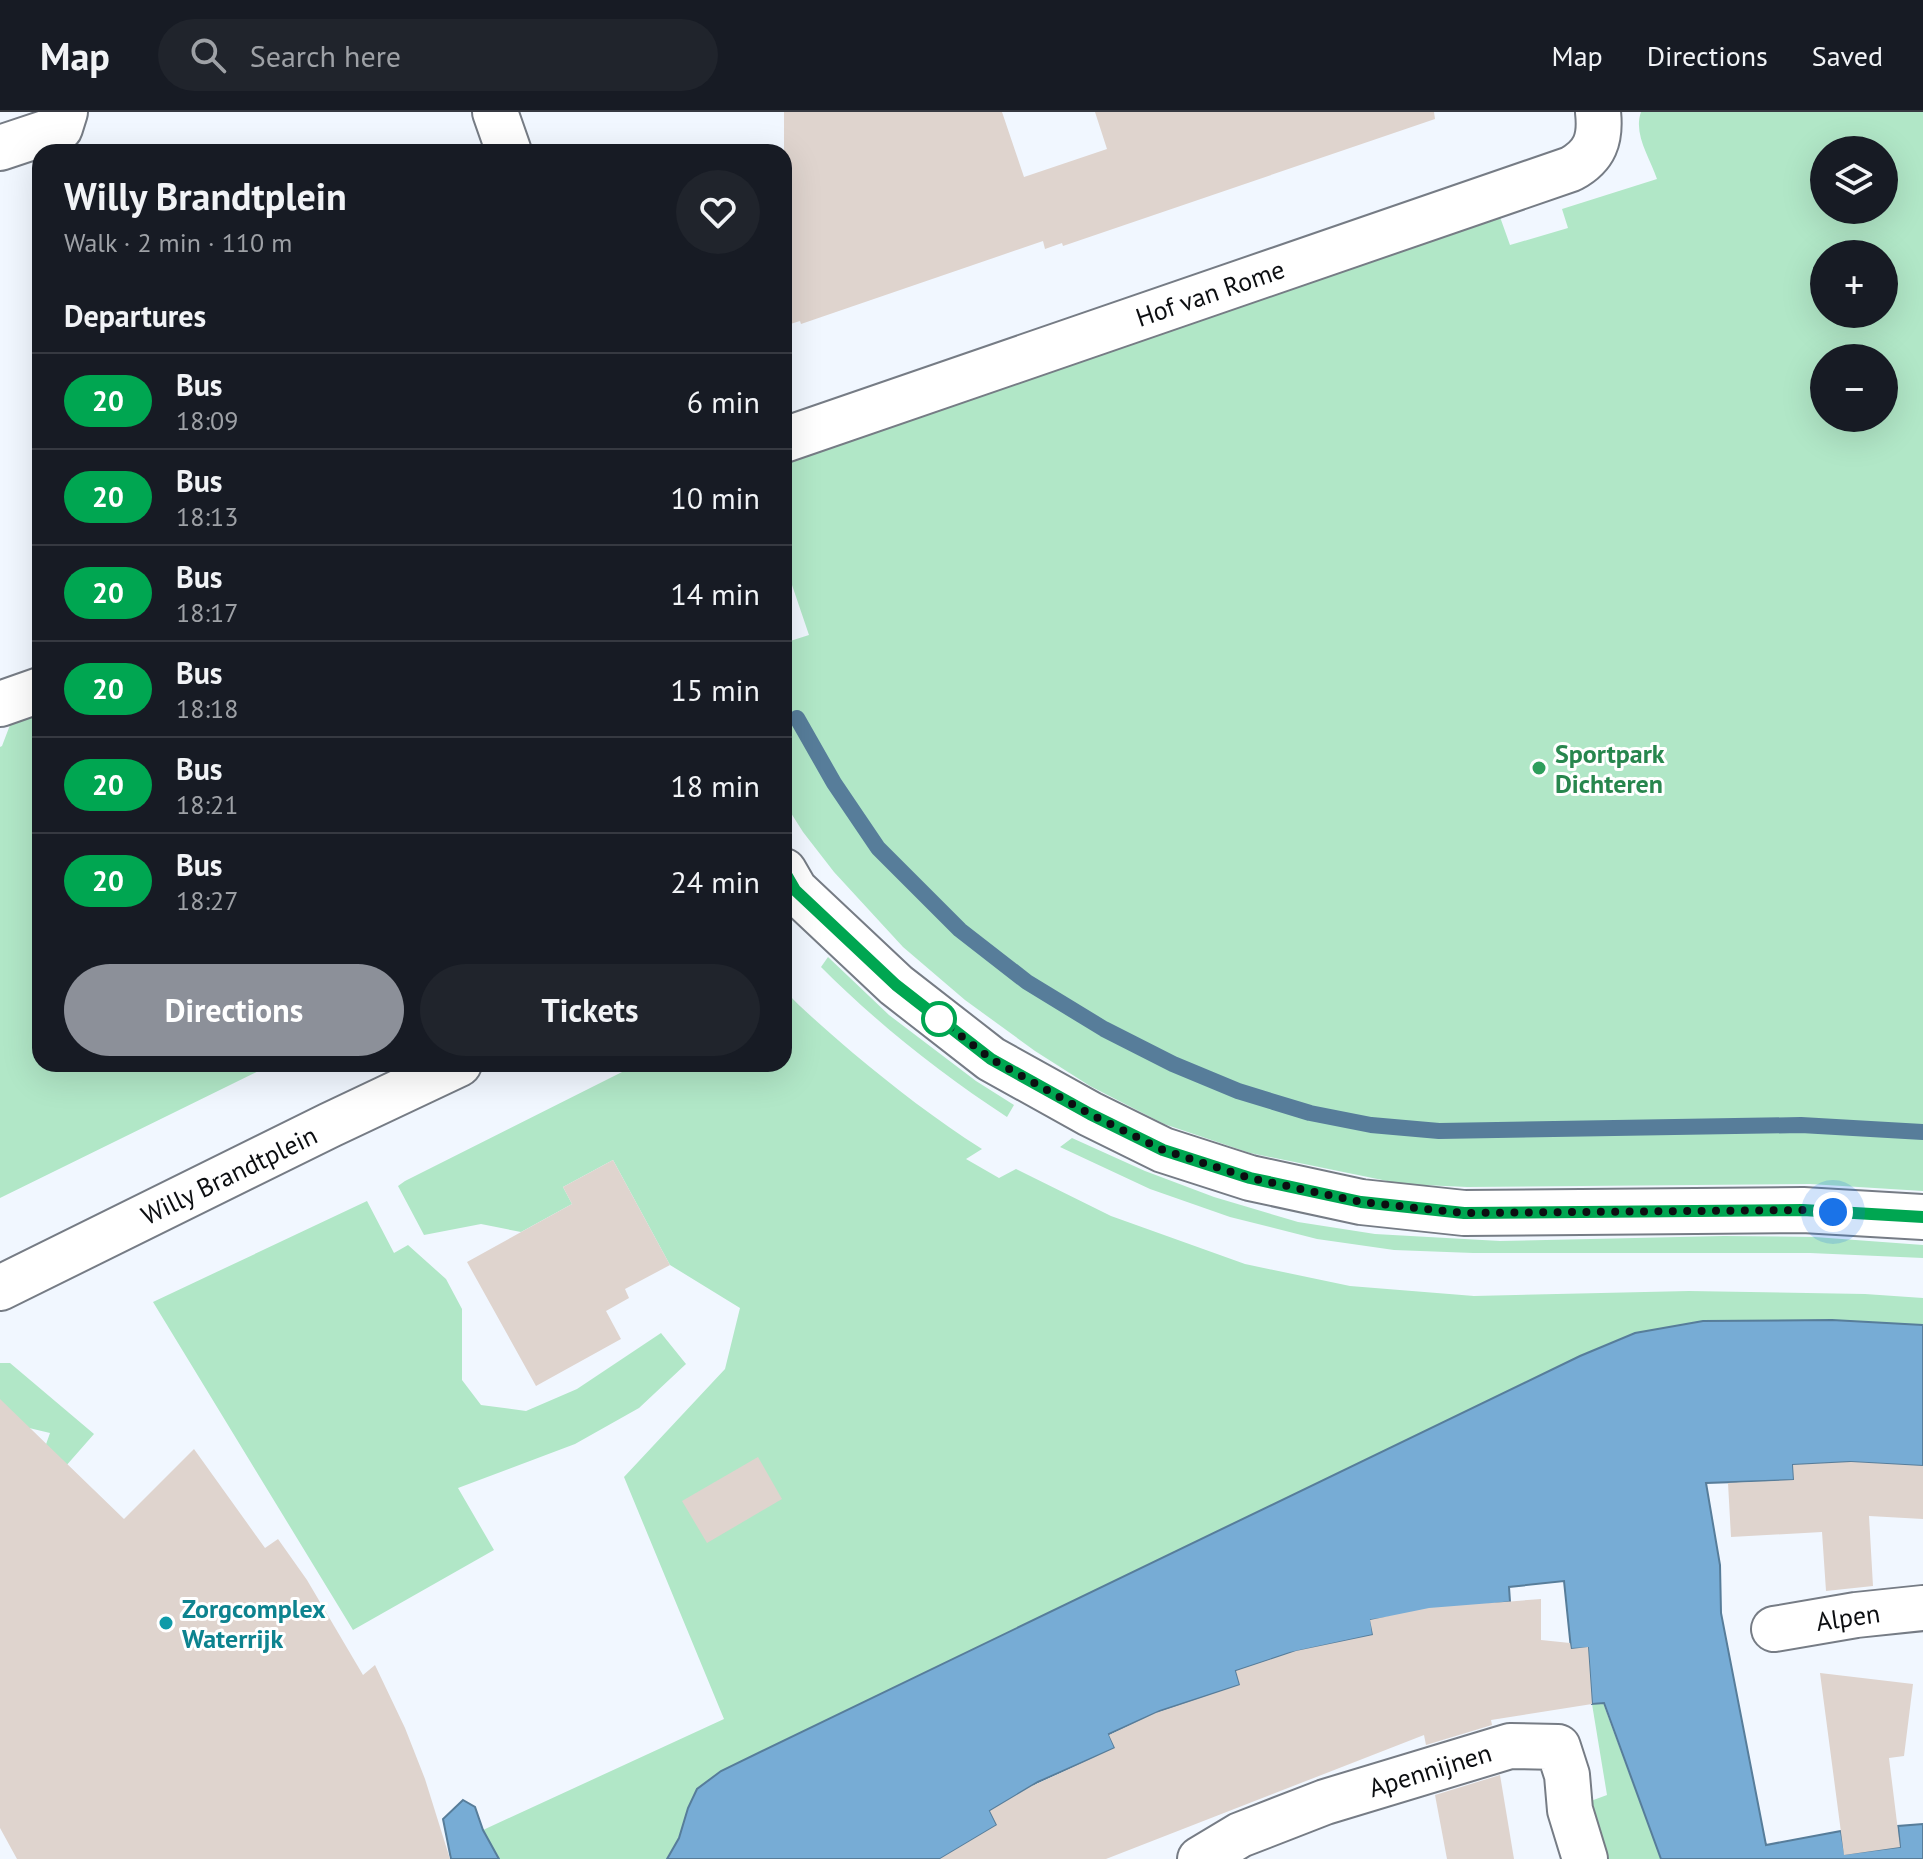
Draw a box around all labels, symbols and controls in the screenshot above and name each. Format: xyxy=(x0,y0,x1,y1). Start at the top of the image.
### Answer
search box xyxy=(158,19,718,91)
text: Map xyxy=(40,31,110,80)
icon: search xyxy=(186,33,230,77)
text: Search here xyxy=(250,36,401,75)
text: Map xyxy=(1552,37,1603,74)
text: Directions xyxy=(1647,37,1768,74)
text: Saved xyxy=(1812,37,1883,74)
map controls xyxy=(1810,136,1898,432)
button: layers xyxy=(1810,136,1898,224)
button: heart xyxy=(676,170,760,254)
text: Willy Brandtplein xyxy=(64,171,347,220)
text: Walk · 2 min · 110 m xyxy=(64,226,292,259)
button: + xyxy=(1810,240,1898,328)
street label: Hof van Rome xyxy=(1131,252,1289,334)
text: Departures xyxy=(64,296,206,335)
button: − xyxy=(1810,344,1898,432)
text: Bus xyxy=(176,365,223,404)
text: 20 xyxy=(92,382,124,419)
text: 6 min xyxy=(687,382,760,421)
text: 18:09 xyxy=(176,404,238,437)
text: Bus xyxy=(176,461,223,500)
text: 20 xyxy=(92,478,124,515)
text: 10 min xyxy=(670,478,760,517)
text: 18:13 xyxy=(176,500,238,533)
text: Bus xyxy=(176,557,223,596)
text: 20 xyxy=(92,574,124,611)
text: 14 min xyxy=(670,574,760,613)
text: 18:17 xyxy=(176,596,238,629)
text: Bus xyxy=(176,653,223,692)
text: 20 xyxy=(92,670,124,707)
text: 15 min xyxy=(670,670,760,709)
text: 18:18 xyxy=(176,692,238,725)
place label: Sportpark Dichteren xyxy=(1555,737,1665,800)
text: Bus xyxy=(176,749,223,788)
marker: Sportpark Dichteren xyxy=(1530,759,1548,777)
text: 20 xyxy=(92,766,124,803)
text: 18 min xyxy=(670,766,760,805)
text: 18:21 xyxy=(176,788,238,821)
text: Bus xyxy=(176,845,223,884)
text: 20 xyxy=(92,862,124,899)
text: 24 min xyxy=(670,862,760,901)
text: 18:27 xyxy=(176,884,238,917)
button: Directions xyxy=(64,964,404,1056)
button: Tickets xyxy=(420,964,760,1056)
unlabelled marker xyxy=(922,1002,956,1036)
street label: Willy Brandtplein xyxy=(136,1118,322,1232)
your location xyxy=(1813,1192,1853,1232)
place label: Zorgcomplex Waterrijk xyxy=(182,1592,326,1655)
street label: Alpen xyxy=(1814,1596,1882,1638)
marker: Zorgcomplex Waterrijk xyxy=(157,1614,175,1632)
street label: Apennijnen xyxy=(1365,1736,1495,1804)

